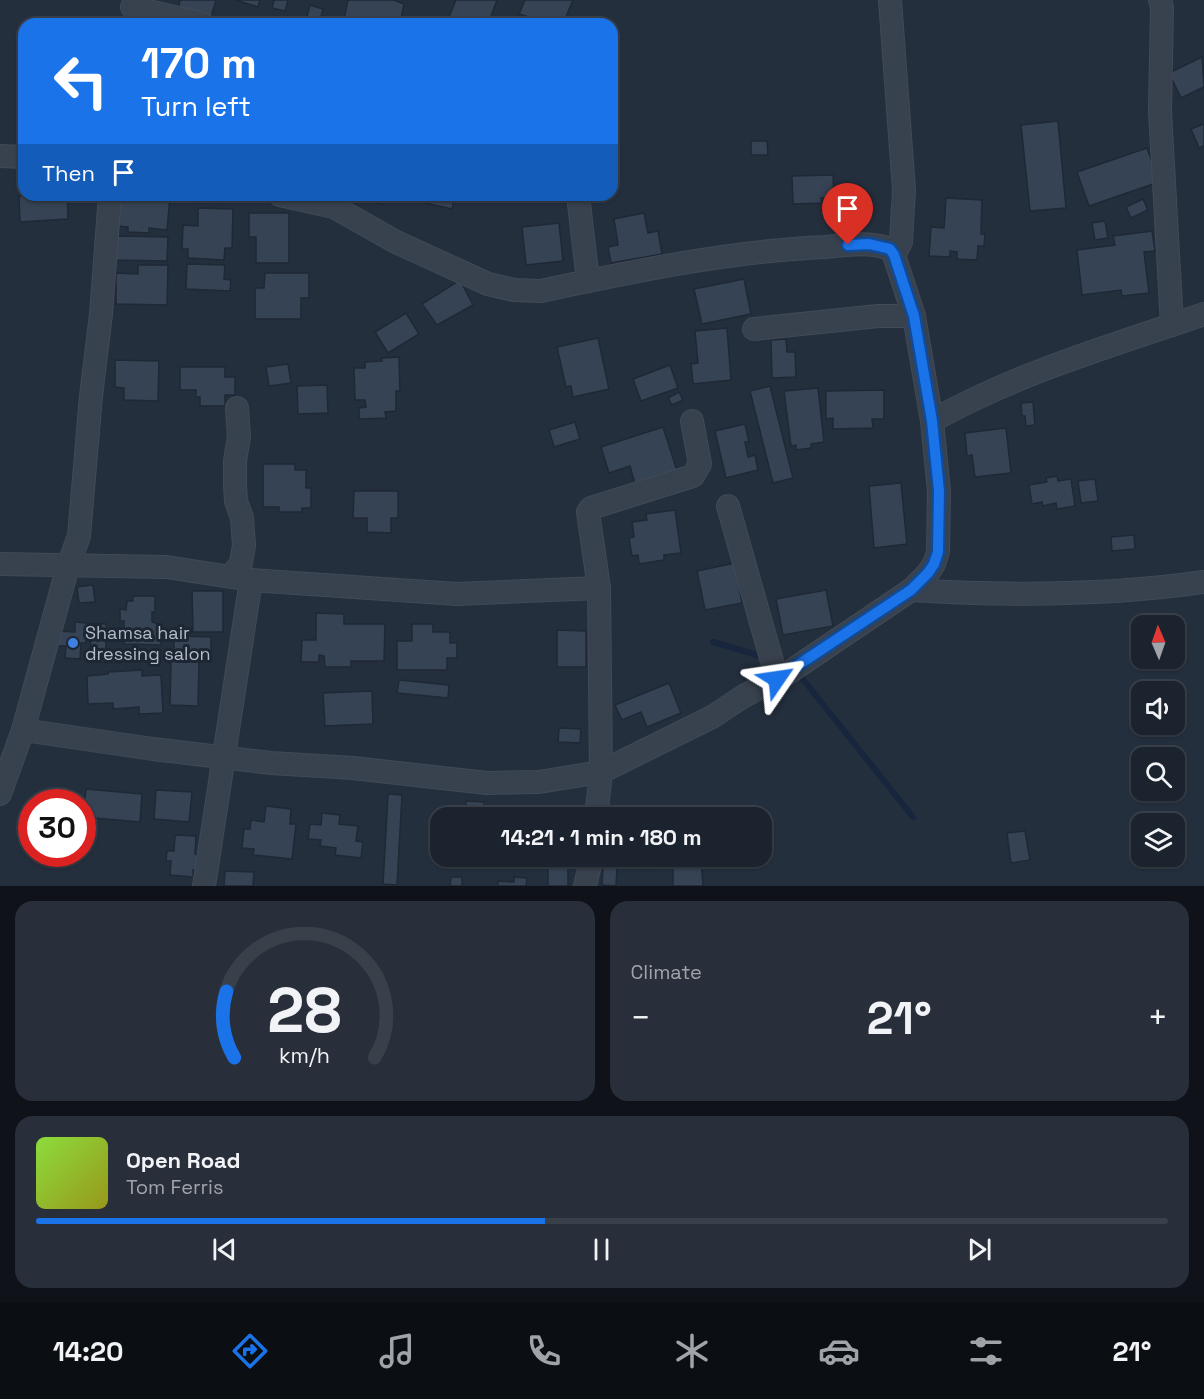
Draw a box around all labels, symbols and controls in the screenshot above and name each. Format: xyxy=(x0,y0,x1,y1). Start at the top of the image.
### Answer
text: 170 m xyxy=(141,37,257,90)
icon: left xyxy=(42,42,120,120)
text: Turn left xyxy=(141,89,251,124)
icon: arrive xyxy=(107,156,140,189)
text: Then xyxy=(42,159,95,187)
pin xyxy=(822,183,873,245)
icon: arrive xyxy=(831,192,864,225)
north arrow xyxy=(1131,615,1185,669)
map controls xyxy=(1131,615,1185,867)
place label: Shamsa hair dressing salon xyxy=(85,621,211,665)
marker: Shamsa hair dressing salon xyxy=(66,636,80,650)
position arrow xyxy=(745,647,809,711)
button: sound xyxy=(1131,681,1185,735)
button: search xyxy=(1131,747,1185,801)
speed limit sign: 30 xyxy=(18,789,96,867)
button: layers xyxy=(1131,813,1185,867)
text: 14:21 · 1 min · 180 m xyxy=(501,823,701,851)
text: Climate xyxy=(631,959,702,985)
text: 28 xyxy=(267,971,342,1050)
text: 21° xyxy=(867,990,932,1047)
text: − xyxy=(631,997,651,1039)
text: + xyxy=(1148,997,1168,1039)
text: km/h xyxy=(279,1042,330,1069)
text: Open Road xyxy=(126,1146,241,1174)
text: Tom Ferris xyxy=(126,1174,224,1200)
icon: previous xyxy=(208,1233,241,1266)
icon: pause xyxy=(585,1233,618,1266)
icon: next xyxy=(963,1233,996,1266)
icon: directions xyxy=(229,1330,271,1372)
icon: music xyxy=(376,1330,418,1372)
icon: phone xyxy=(523,1330,565,1372)
icon: climate xyxy=(671,1330,713,1372)
icon: car xyxy=(818,1330,860,1372)
icon: filters xyxy=(965,1330,1007,1372)
text: 14:20 xyxy=(53,1334,124,1369)
text: 21° xyxy=(1112,1334,1151,1369)

